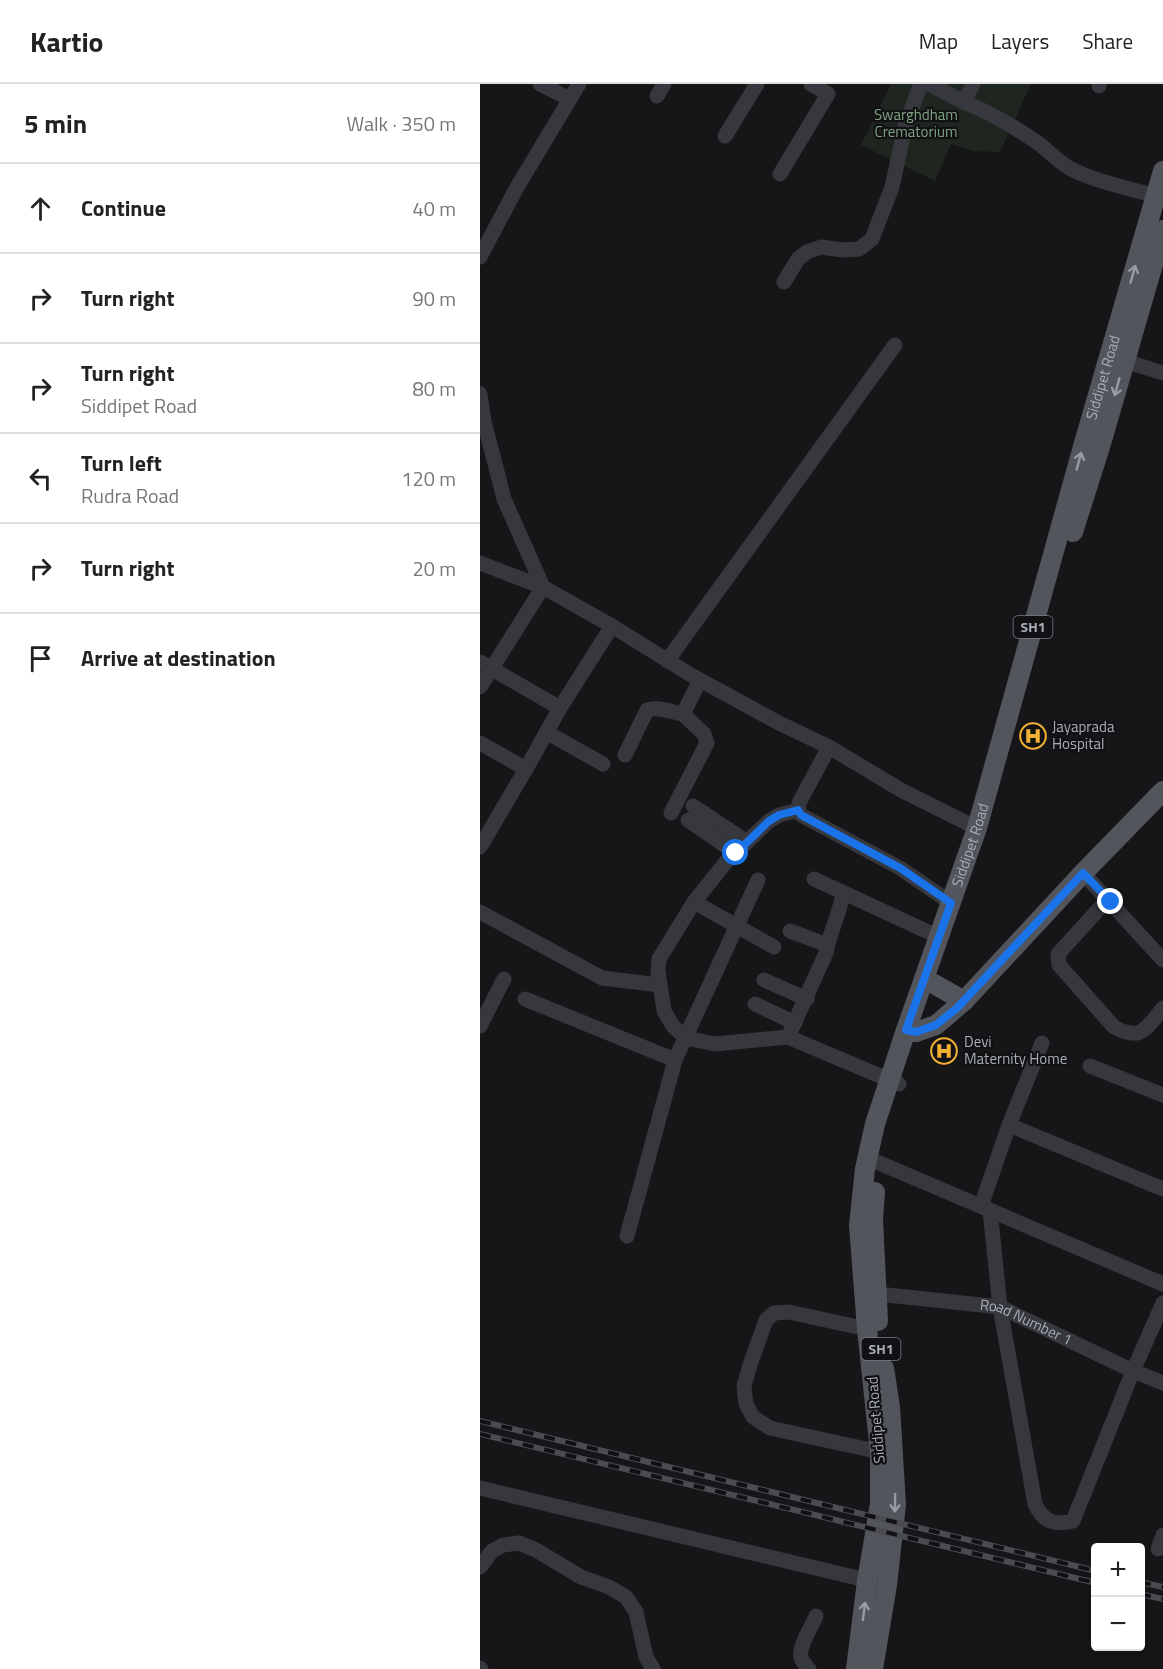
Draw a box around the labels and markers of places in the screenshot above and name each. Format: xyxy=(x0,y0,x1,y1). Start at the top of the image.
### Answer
place label: Jayaprada Hospital xyxy=(1052,715,1115,755)
hospital icon: Jayaprada Hospital xyxy=(1018,721,1048,751)
place label: Devi Maternity Home xyxy=(964,1030,1067,1070)
hospital icon: Devi Maternity Home xyxy=(929,1036,959,1066)

